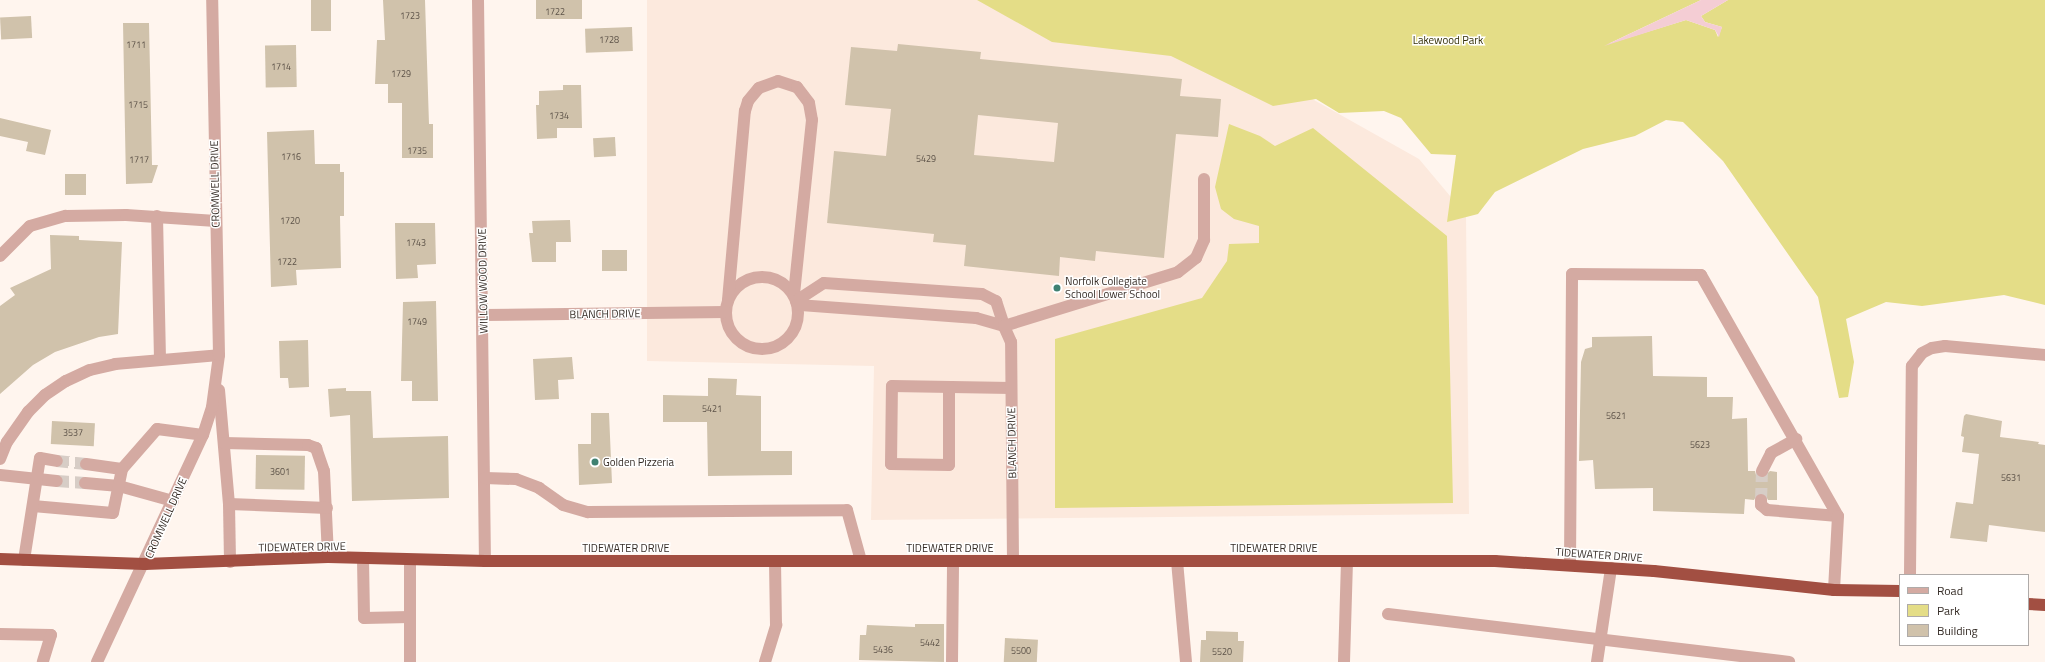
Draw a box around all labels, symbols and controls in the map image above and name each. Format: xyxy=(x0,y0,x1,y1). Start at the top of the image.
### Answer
house number: 1722 xyxy=(545,7,565,17)
house number: 1723 xyxy=(400,11,420,21)
park label: Lakewood Park xyxy=(1413,33,1483,47)
house number: 1728 xyxy=(599,35,619,45)
house number: 1711 xyxy=(126,40,146,50)
house number: 1714 xyxy=(271,62,291,72)
house number: 1729 xyxy=(391,69,411,79)
house number: 1715 xyxy=(128,100,148,110)
house number: 1734 xyxy=(549,111,569,121)
street label: CROMWELL DRIVE xyxy=(208,140,222,228)
house number: 1735 xyxy=(407,146,427,156)
house number: 1716 xyxy=(281,152,301,162)
house number: 5429 xyxy=(916,154,936,164)
house number: 1717 xyxy=(129,155,149,165)
house number: 1720 xyxy=(280,216,300,226)
street label: WILLOW WOOD DRIVE xyxy=(475,228,491,334)
house number: 1743 xyxy=(406,238,426,248)
house number: 1722 xyxy=(277,257,297,267)
place label: Norfolk Collegiate School Lower School xyxy=(1065,275,1160,301)
marker: Norfolk Collegiate School Lower School xyxy=(1052,283,1062,293)
street label: BLANCH DRIVE xyxy=(569,307,641,321)
house number: 1749 xyxy=(407,317,427,327)
house number: 5421 xyxy=(702,404,722,414)
street label: BLANCH DRIVE xyxy=(1005,407,1019,479)
house number: 5621 xyxy=(1606,411,1626,421)
house number: 3537 xyxy=(63,428,83,438)
house number: 5623 xyxy=(1690,440,1710,450)
place label: Golden Pizzeria xyxy=(603,455,674,469)
marker: Golden Pizzeria xyxy=(590,457,600,467)
house number: 3601 xyxy=(270,467,290,477)
house number: 5631 xyxy=(2001,473,2021,483)
street label: CROMWELL DRIVE xyxy=(142,476,190,560)
street label: TIDEWATER DRIVE xyxy=(258,540,346,554)
street label: TIDEWATER DRIVE xyxy=(582,541,670,555)
street label: TIDEWATER DRIVE xyxy=(906,541,994,555)
street label: TIDEWATER DRIVE xyxy=(1230,541,1318,555)
street label: TIDEWATER DRIVE xyxy=(1555,545,1643,565)
legend xyxy=(1899,574,2029,646)
text: Road xyxy=(1937,581,1963,600)
text: Park xyxy=(1937,601,1960,620)
text: Building xyxy=(1937,621,1978,640)
house number: 5442 xyxy=(920,638,940,648)
house number: 5436 xyxy=(873,645,893,655)
house number: 5500 xyxy=(1011,646,1031,656)
house number: 5520 xyxy=(1212,647,1232,657)

